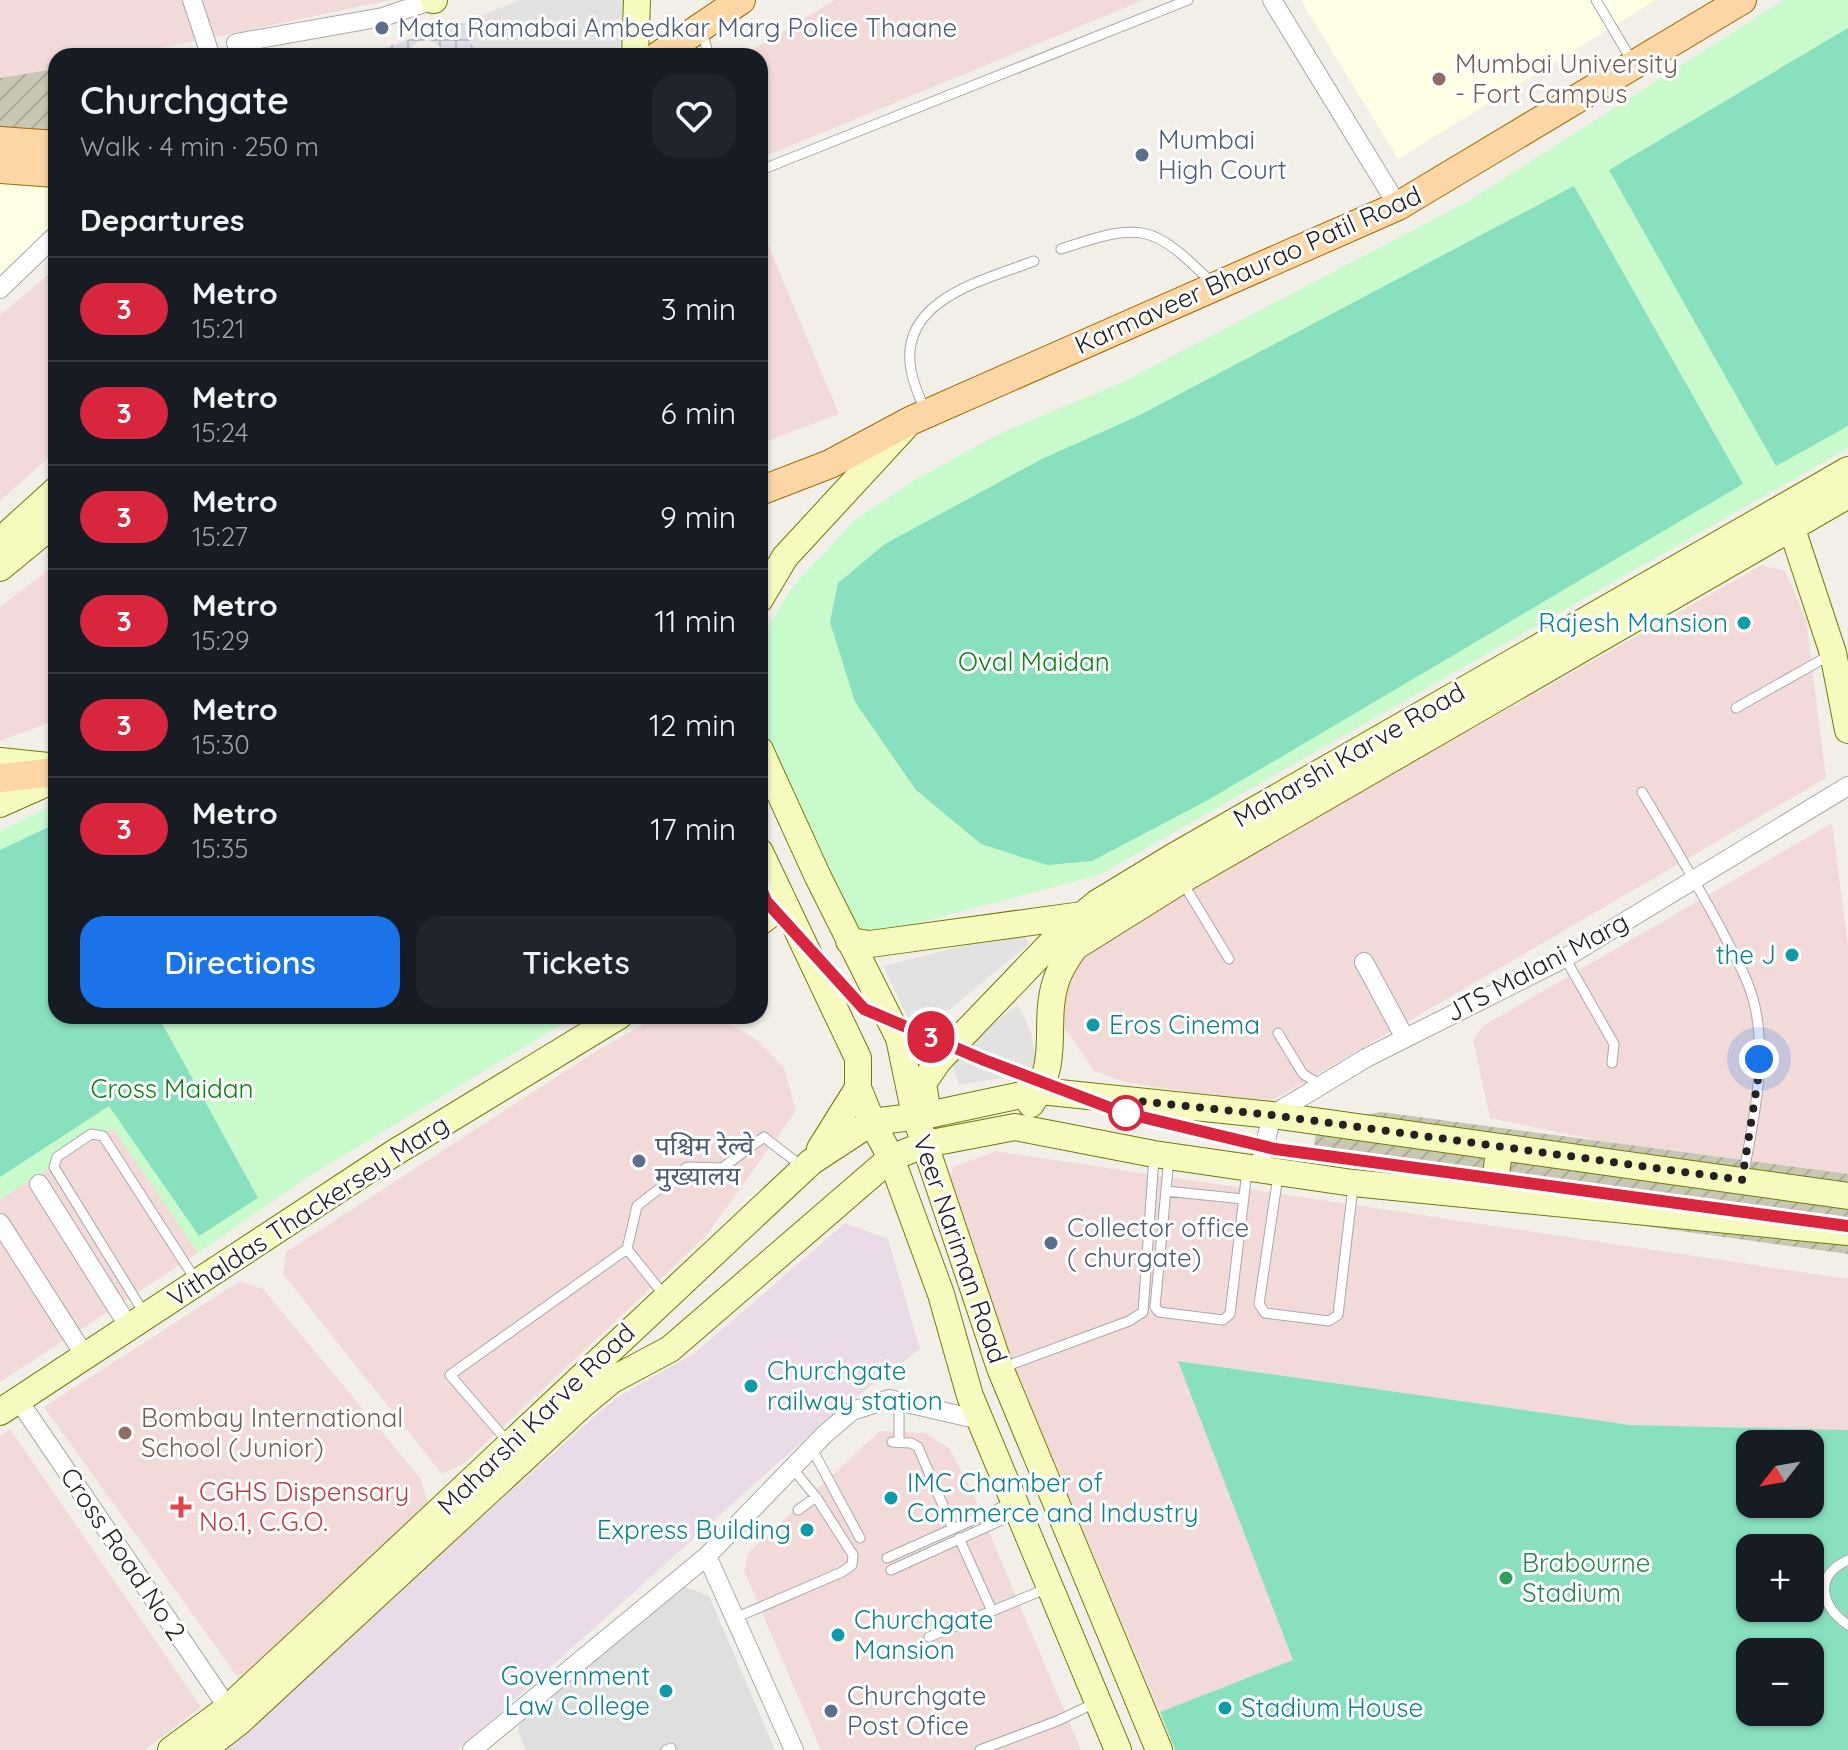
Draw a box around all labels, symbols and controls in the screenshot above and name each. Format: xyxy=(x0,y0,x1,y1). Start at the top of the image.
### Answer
place label: Mata Ramabai Ambedkar Marg Police Thaane xyxy=(398,11,957,44)
marker: Mata Ramabai Ambedkar Marg Police Thaane xyxy=(373,19,391,37)
place label: Mumbai University - Fort Campus xyxy=(1455,47,1678,110)
marker: Mumbai University - Fort Campus xyxy=(1430,70,1448,88)
button: heart xyxy=(652,74,736,158)
text: Churchgate xyxy=(80,76,289,124)
place label: Mumbai High Court xyxy=(1158,123,1287,186)
text: Walk · 4 min · 250 m xyxy=(80,130,319,163)
marker: Mumbai High Court xyxy=(1133,146,1151,164)
street label: Karmaveer Bhaurao Patil Road xyxy=(1069,178,1426,361)
text: Departures xyxy=(80,201,245,239)
text: Metro xyxy=(192,274,278,312)
text: 3 min xyxy=(661,290,736,328)
text: 3 xyxy=(116,291,132,326)
text: 15:21 xyxy=(192,312,245,345)
text: Metro xyxy=(192,378,278,416)
text: 6 min xyxy=(661,394,736,432)
text: 3 xyxy=(116,395,132,430)
text: 15:24 xyxy=(192,416,248,449)
text: Metro xyxy=(192,482,278,520)
text: 9 min xyxy=(660,498,736,536)
text: 3 xyxy=(116,499,132,534)
text: 15:27 xyxy=(192,520,248,553)
text: Metro xyxy=(192,586,278,624)
text: 11 min xyxy=(654,602,736,640)
text: 3 xyxy=(116,603,132,638)
place label: Rajesh Mansion xyxy=(1538,606,1728,639)
marker: Rajesh Mansion xyxy=(1735,614,1753,632)
text: 15:29 xyxy=(192,624,250,657)
park label: Oval Maidan xyxy=(958,645,1110,678)
street label: Maharshi Karve Road xyxy=(1227,675,1470,834)
text: Metro xyxy=(192,690,278,728)
text: 12 min xyxy=(649,706,736,744)
text: 3 xyxy=(116,707,132,742)
text: 15:30 xyxy=(192,728,250,761)
text: Metro xyxy=(192,794,278,832)
text: 17 min xyxy=(650,810,736,848)
text: 3 xyxy=(116,811,132,846)
text: 15:35 xyxy=(192,832,248,865)
street label: JTS Malani Marg xyxy=(1440,905,1634,1029)
button: Directions xyxy=(80,916,400,1008)
button: Tickets xyxy=(416,916,736,1008)
place label: the J xyxy=(1716,938,1776,971)
marker: the J xyxy=(1783,946,1801,964)
place label: Eros Cinema xyxy=(1109,1008,1260,1041)
line badge: 3 xyxy=(905,1011,957,1063)
marker: Eros Cinema xyxy=(1084,1016,1102,1034)
text: 3 xyxy=(923,1019,939,1054)
your location xyxy=(1739,1039,1779,1079)
park label: Cross Maidan xyxy=(91,1072,253,1105)
unlabelled marker xyxy=(1109,1096,1143,1130)
street label: Vithaldas Thackersey Marg xyxy=(161,1107,454,1314)
place label: पश्चिम रेल्वे मुख्यालय xyxy=(655,1129,755,1192)
street label: Veer Nariman Road xyxy=(906,1130,1015,1367)
marker: पश्चिम रेल्वे मुख्यालय xyxy=(630,1152,648,1170)
place label: Collector office ( churgate) xyxy=(1067,1211,1249,1274)
marker: Collector office ( churgate) xyxy=(1042,1234,1060,1252)
street label: Maharshi Karve Road xyxy=(430,1316,641,1521)
place label: Churchgate railway station xyxy=(767,1354,943,1417)
marker: Churchgate railway station xyxy=(742,1377,760,1395)
place label: Bombay International School (Junior) xyxy=(141,1401,403,1464)
marker: Bombay International School (Junior) xyxy=(116,1424,134,1442)
north arrow xyxy=(1736,1430,1824,1518)
map controls xyxy=(1736,1430,1824,1726)
street label: Cross Road No 2 xyxy=(53,1461,193,1646)
place label: IMC Chamber of Commerce and Industry xyxy=(907,1466,1198,1529)
place label: CGHS Dispensary No.1, C.G.O. xyxy=(199,1475,409,1538)
marker: IMC Chamber of Commerce and Industry xyxy=(882,1489,900,1507)
marker: CGHS Dispensary No.1, C.G.O. xyxy=(170,1496,192,1518)
place label: Express Building xyxy=(597,1513,791,1546)
marker: Express Building xyxy=(798,1521,816,1539)
button: + xyxy=(1736,1534,1824,1622)
place label: Brabourne Stadium xyxy=(1522,1546,1650,1609)
marker: Brabourne Stadium xyxy=(1497,1569,1515,1587)
place label: Churchgate Mansion xyxy=(854,1603,993,1666)
marker: Churchgate Mansion xyxy=(829,1626,847,1644)
button: − xyxy=(1736,1638,1824,1726)
place label: Government Law College xyxy=(501,1659,650,1722)
place label: Churchgate Post Ofice xyxy=(847,1679,986,1742)
marker: Government Law College xyxy=(657,1682,675,1700)
place label: Stadium House xyxy=(1241,1691,1423,1724)
marker: Stadium House xyxy=(1216,1699,1234,1717)
marker: Churchgate Post Ofice xyxy=(822,1702,840,1720)

